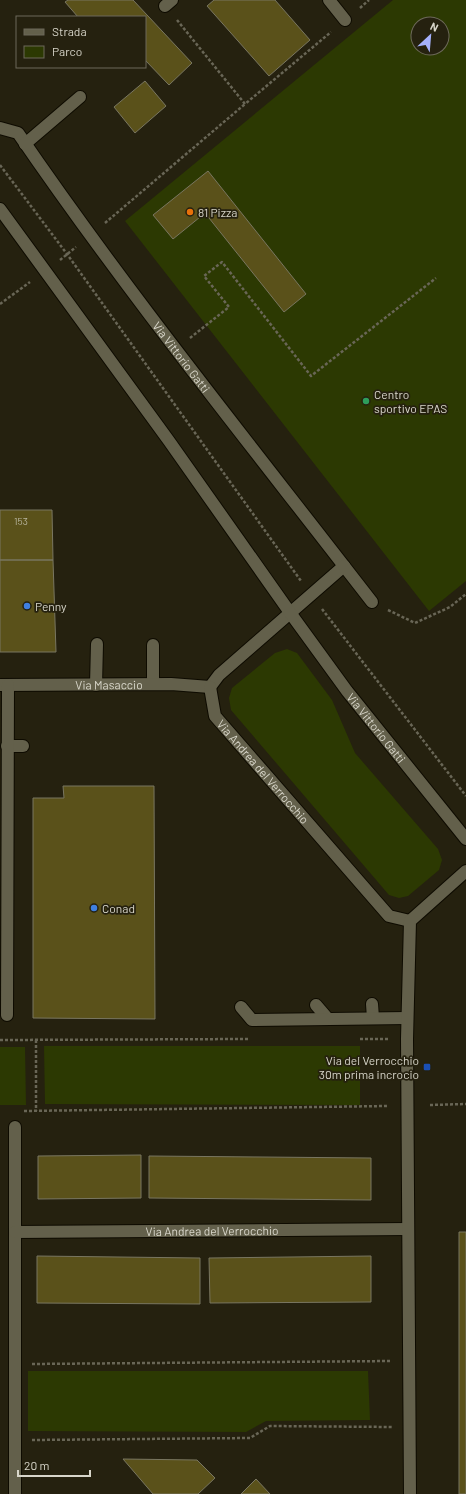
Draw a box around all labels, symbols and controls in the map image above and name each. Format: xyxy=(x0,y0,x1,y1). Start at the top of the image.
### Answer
legend xyxy=(16,16,146,68)
north arrow xyxy=(410,16,450,56)
text: N xyxy=(428,19,441,34)
text: Strada xyxy=(52,24,87,38)
text: Parco xyxy=(52,44,82,58)
place label: 81 Pizza xyxy=(198,205,238,219)
marker: 81 Pizza xyxy=(185,207,195,217)
street label: Via Vittorio Gatti xyxy=(150,319,213,395)
place label: Centro sportivo EPAS xyxy=(374,387,447,415)
marker: Centro sportivo EPAS xyxy=(361,396,371,406)
house number: 153 xyxy=(14,515,28,527)
place label: Penny xyxy=(35,599,67,613)
marker: Penny xyxy=(22,601,32,611)
street label: Via Masaccio xyxy=(75,677,143,692)
street label: Via Vittorio Gatti xyxy=(344,690,409,765)
street label: Via Andrea del Verrocchio xyxy=(214,717,312,826)
place label: Conad xyxy=(102,901,135,915)
marker: Conad xyxy=(89,903,99,913)
place label: Via del Verrocchio 30m prima incrocio xyxy=(319,1053,419,1081)
marker: Via del Verrocchio 30m prima incrocio xyxy=(422,1062,432,1072)
street label: Via Andrea del Verrocchio xyxy=(145,1223,279,1238)
scale bar xyxy=(18,1452,90,1478)
text: 20 m xyxy=(24,1458,50,1472)

